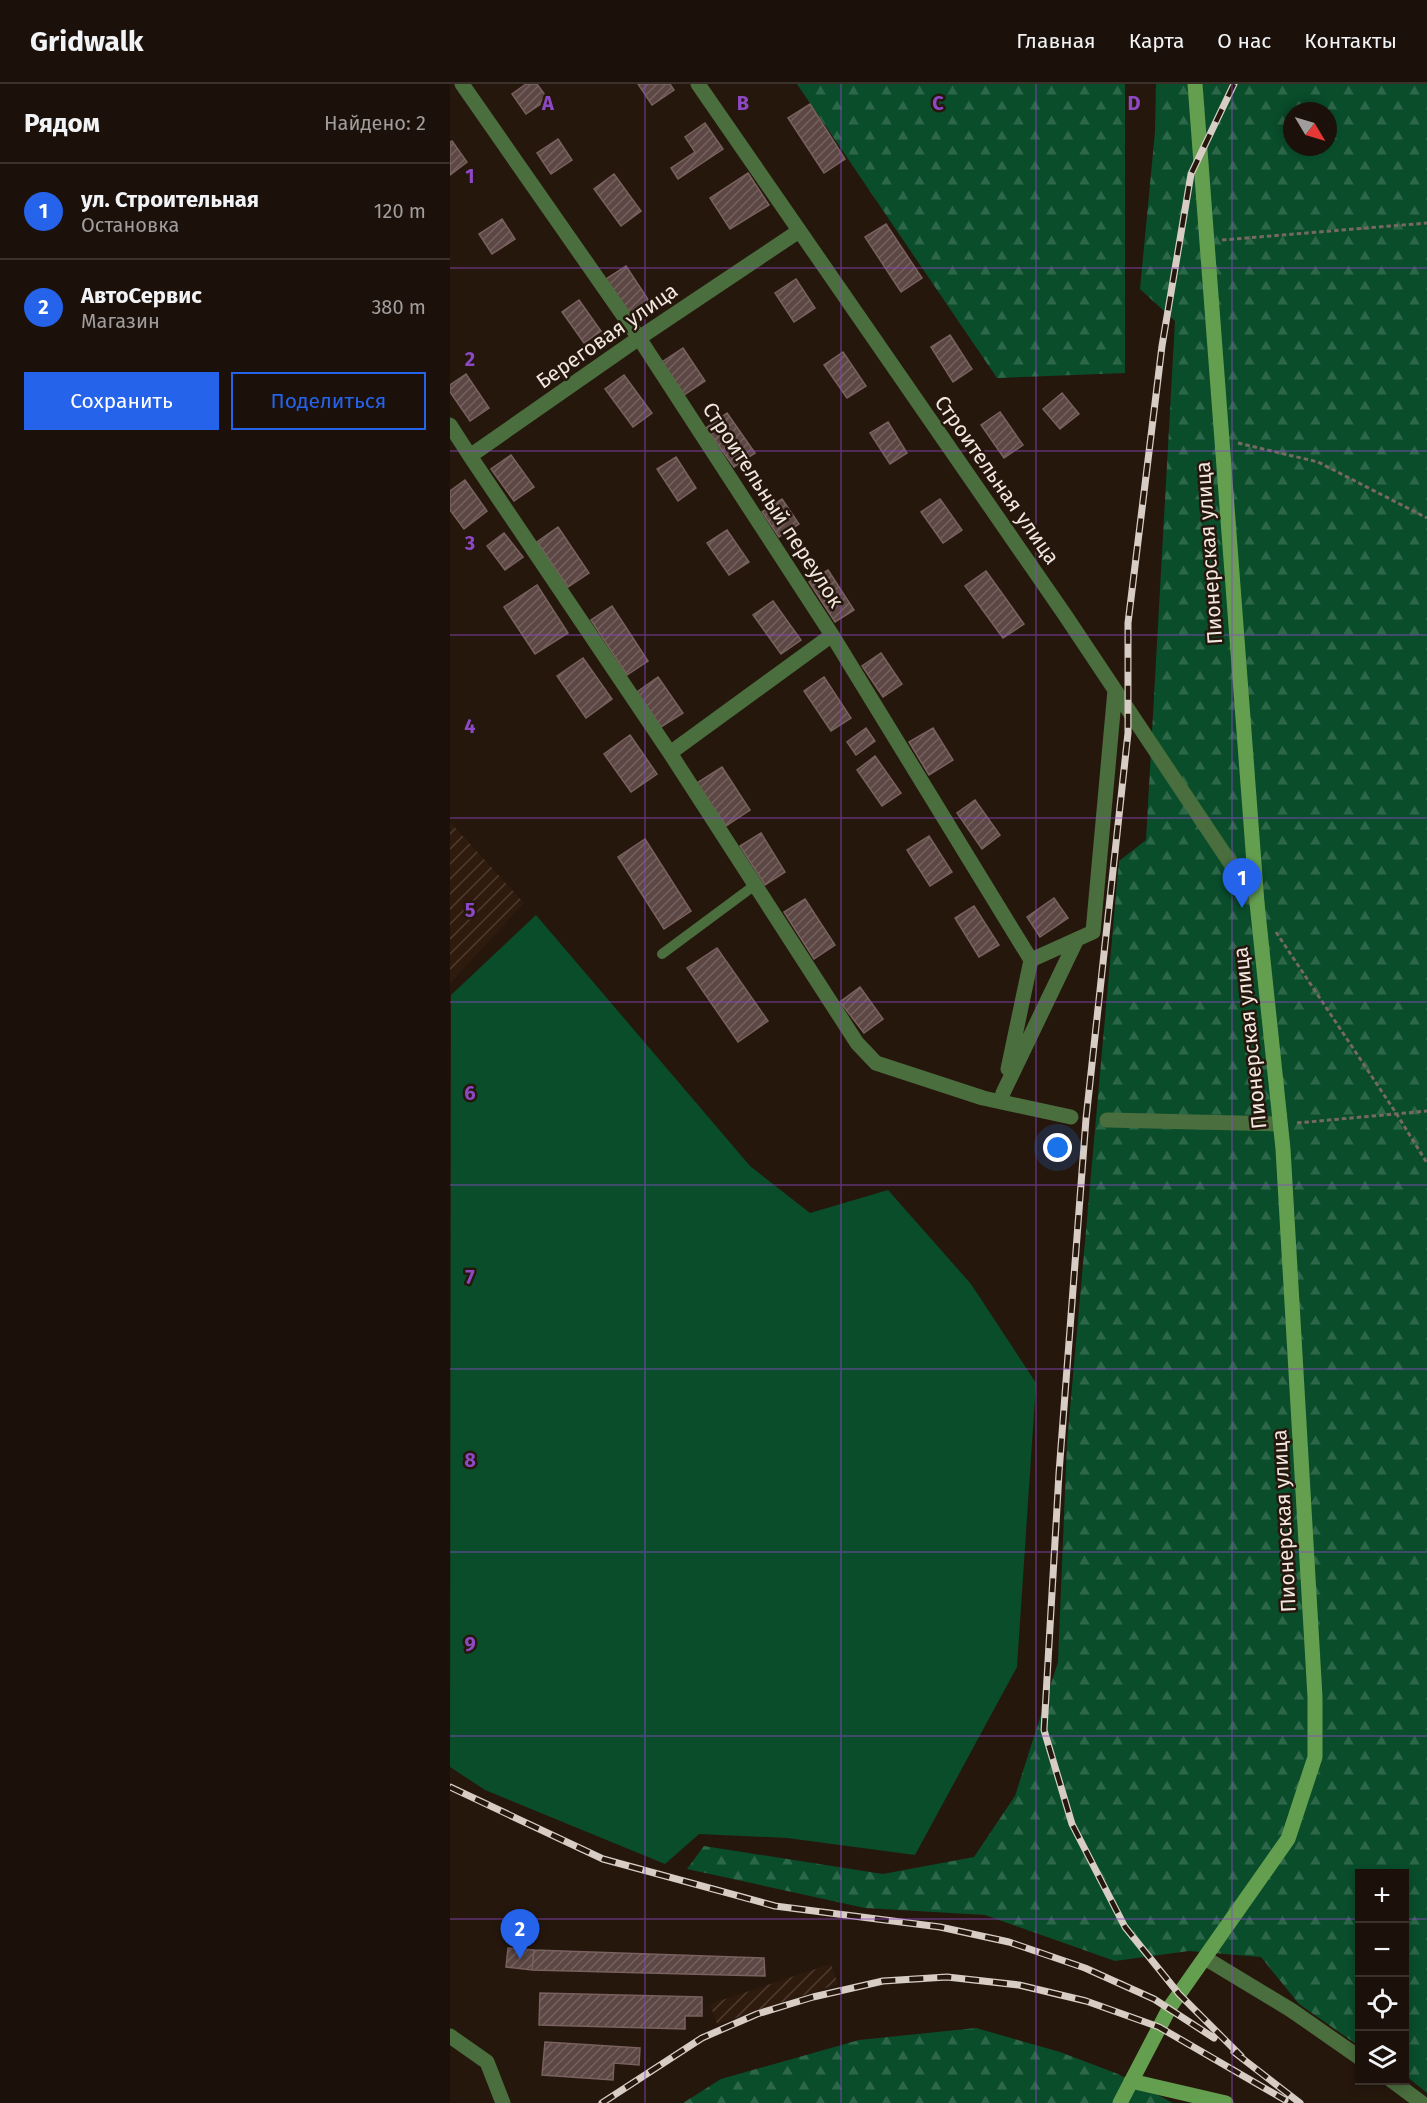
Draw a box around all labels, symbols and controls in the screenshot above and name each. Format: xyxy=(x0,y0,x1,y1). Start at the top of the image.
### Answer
text: Gridwalk xyxy=(30,25,143,58)
text: Главная xyxy=(1016,28,1096,54)
text: Карта xyxy=(1129,28,1184,54)
text: О нас xyxy=(1217,28,1271,54)
text: Контакты xyxy=(1304,28,1397,54)
text: A xyxy=(541,91,555,115)
text: B xyxy=(737,91,749,115)
text: C xyxy=(932,91,944,115)
text: D xyxy=(1127,91,1141,115)
north arrow xyxy=(1283,102,1337,156)
text: Рядом xyxy=(24,108,100,139)
text: Найдено: 2 xyxy=(324,111,426,135)
text: 1 xyxy=(465,164,475,188)
text: ул. Строительная xyxy=(81,186,259,213)
text: 1 xyxy=(39,199,48,223)
text: 120 m xyxy=(374,199,426,223)
text: Остановка xyxy=(81,213,179,237)
street label: Береговая улица xyxy=(531,277,683,395)
text: АвтоСервис xyxy=(81,282,202,309)
text: 2 xyxy=(38,295,49,319)
text: 380 m xyxy=(371,295,426,319)
text: Магазин xyxy=(81,309,160,333)
text: 2 xyxy=(465,347,475,371)
button: Сохранить xyxy=(24,372,219,430)
button: Поделиться xyxy=(231,372,426,430)
street label: Строительная улица xyxy=(929,391,1065,569)
street label: Строительный переулок xyxy=(697,397,849,613)
street label: Пионерская улица xyxy=(1190,461,1228,645)
text: 3 xyxy=(464,531,475,555)
text: 4 xyxy=(464,714,476,738)
pin: 1 xyxy=(1222,858,1262,908)
text: 5 xyxy=(465,898,476,922)
street label: Пионерская улица xyxy=(1228,946,1272,1130)
text: 6 xyxy=(464,1081,476,1105)
your location xyxy=(1043,1133,1072,1162)
text: 7 xyxy=(465,1265,475,1289)
street label: Пионерская улица xyxy=(1266,1429,1302,1613)
text: 8 xyxy=(464,1448,476,1472)
text: 9 xyxy=(464,1632,476,1656)
map controls xyxy=(1355,1869,1409,2085)
button: + xyxy=(1355,1869,1409,1923)
pin: 2 xyxy=(500,1910,540,1959)
button: − xyxy=(1355,1923,1409,1977)
button: locate xyxy=(1355,1977,1409,2031)
button: layers xyxy=(1355,2031,1409,2085)

